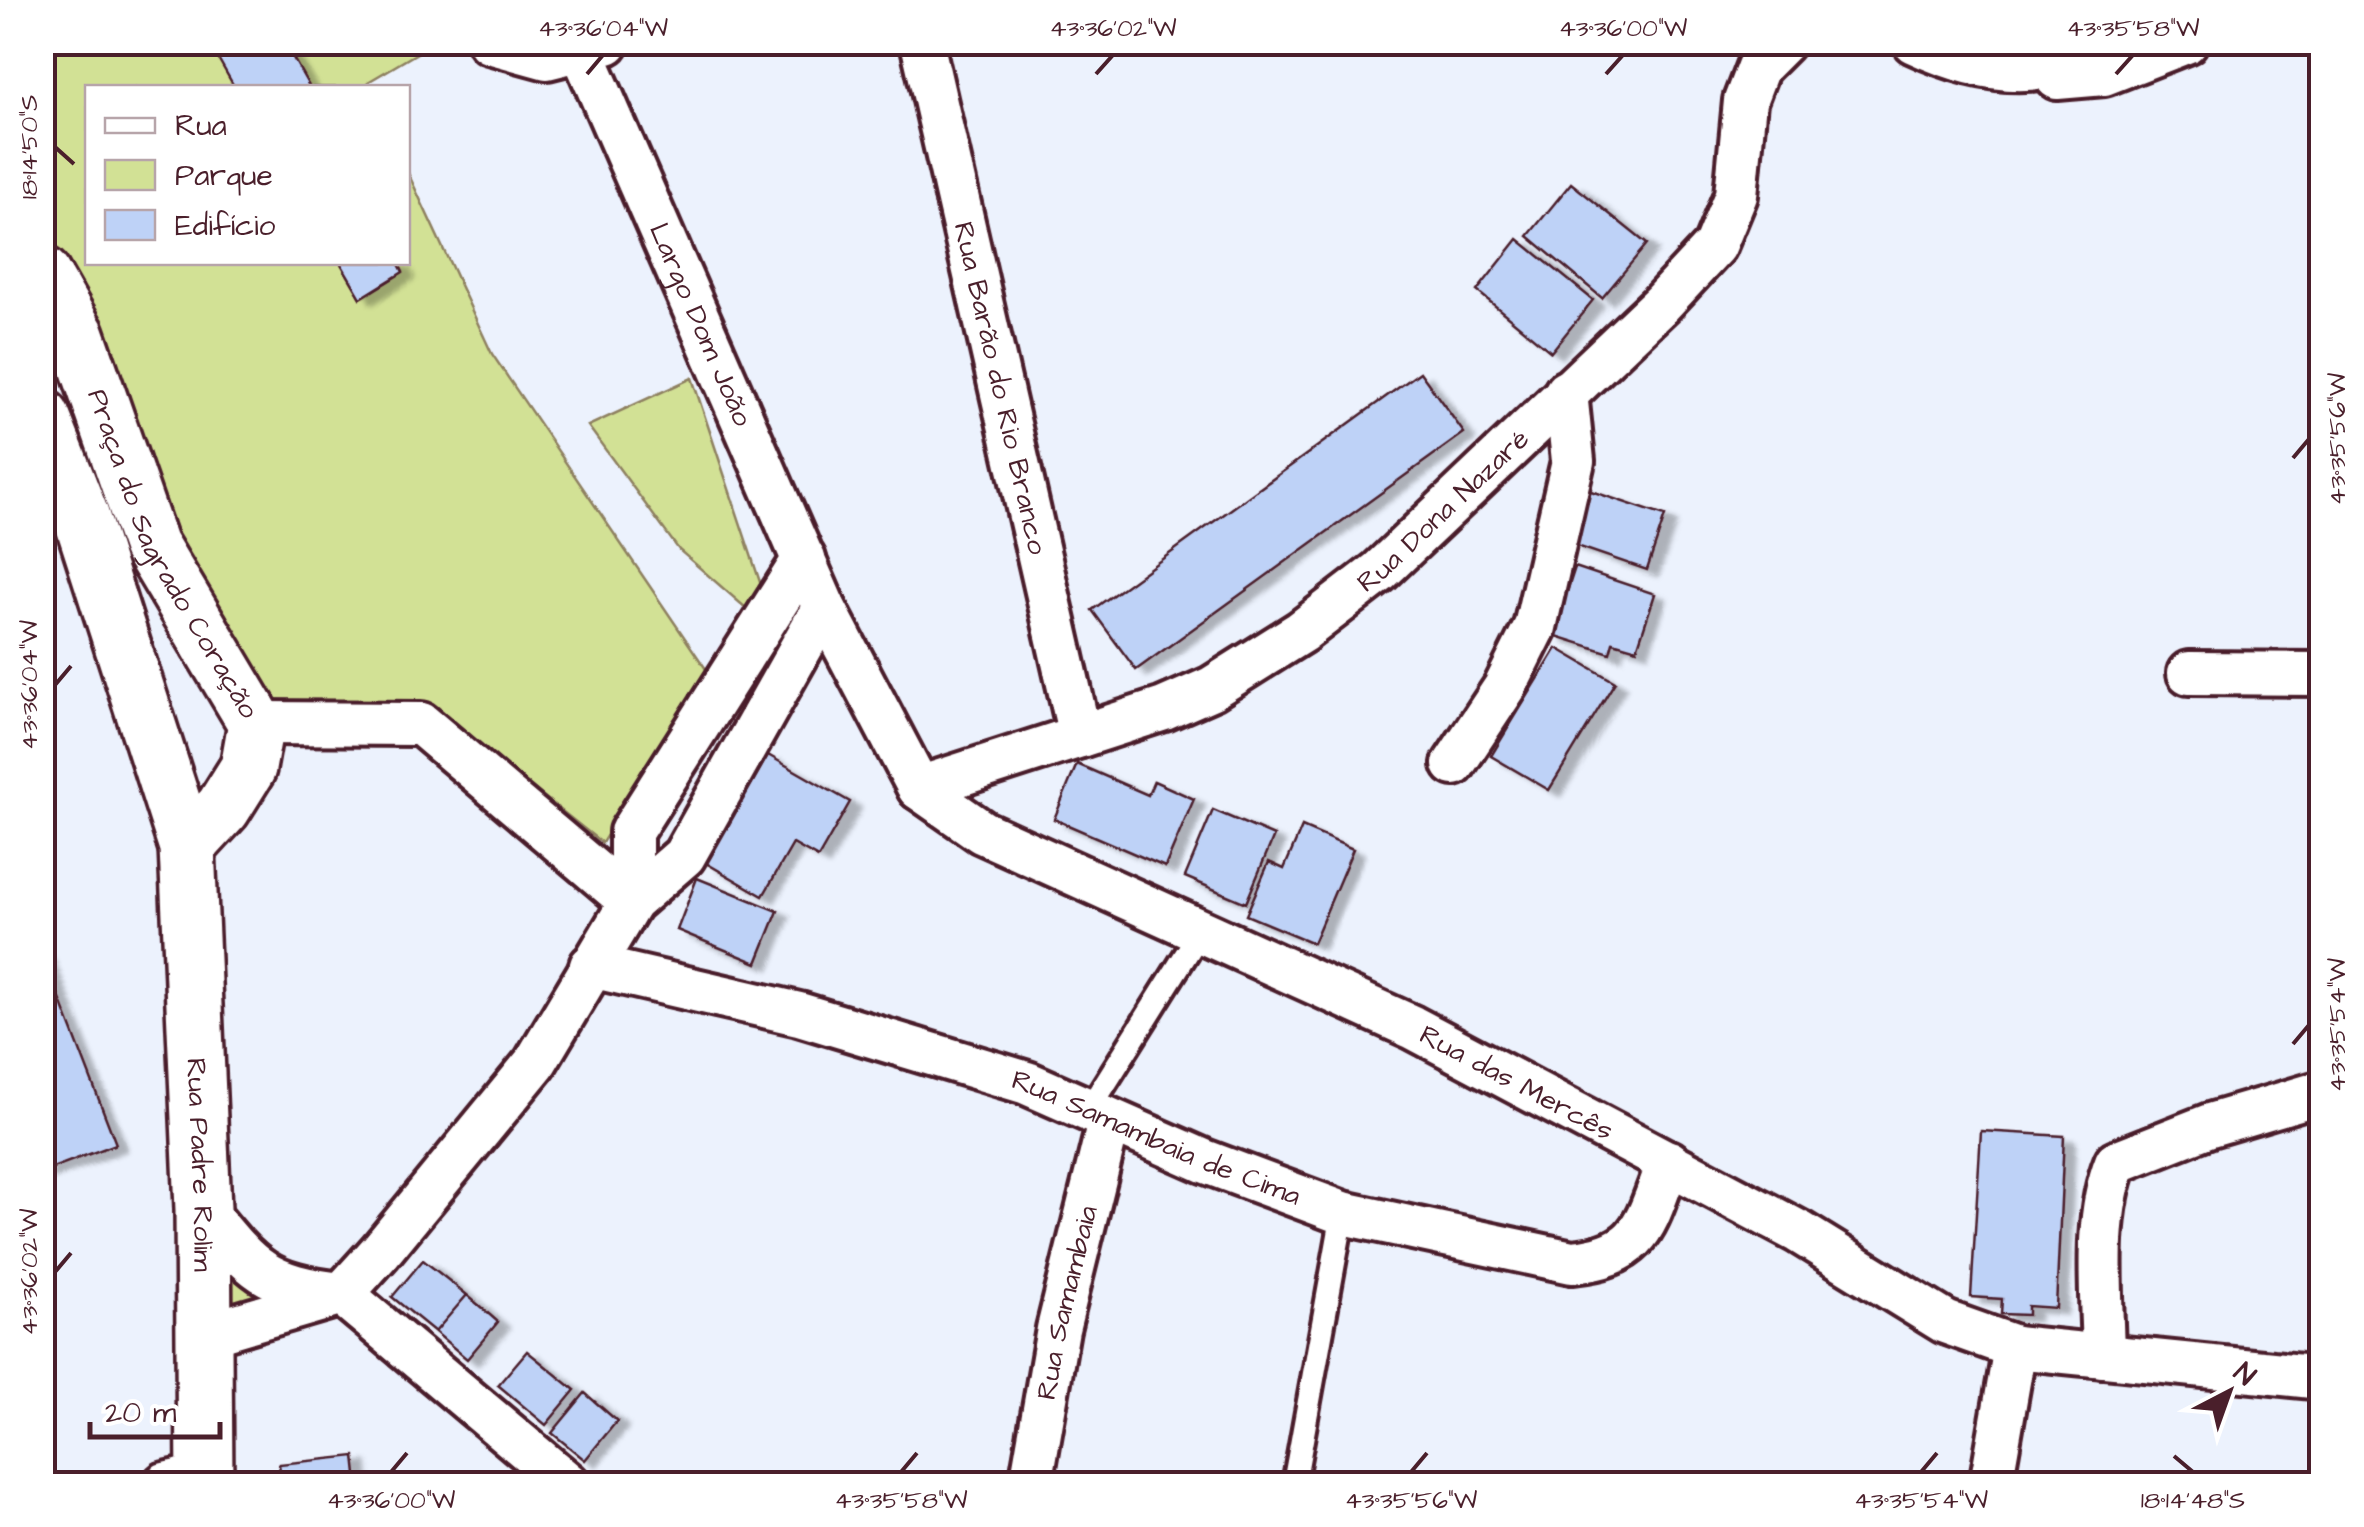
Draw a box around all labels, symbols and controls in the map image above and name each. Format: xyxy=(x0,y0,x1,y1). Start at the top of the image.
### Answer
text: 43°36'04"W xyxy=(538,11,668,46)
text: 43°36'02"W xyxy=(1049,11,1177,46)
text: 43°36'00"W xyxy=(1559,11,1688,46)
text: 43°35'58"W xyxy=(2066,11,2200,46)
legend xyxy=(85,85,410,265)
text: 18°14'50"S xyxy=(12,95,47,199)
text: Rua xyxy=(175,105,227,147)
text: Parque xyxy=(175,155,273,197)
text: Edifício xyxy=(175,205,276,247)
street label: Largo Dom João xyxy=(640,217,762,432)
street label: Rua Barão do Rio Branco xyxy=(944,218,1058,559)
text: 43°35'56"W xyxy=(2320,372,2355,505)
street label: Praça do Sagrado Coração xyxy=(78,384,269,726)
street label: Rua Dona Nazaré xyxy=(1349,420,1538,602)
text: 43°36'04"W xyxy=(12,620,47,750)
text: 43°35'54"W xyxy=(2320,958,2355,1092)
street label: Rua das Mercês xyxy=(1413,1015,1620,1150)
street label: Rua Padre Rolim xyxy=(177,1057,223,1272)
street label: Rua Samambaia de Cima xyxy=(1007,1060,1306,1215)
street label: Rua Samambaia xyxy=(1027,1201,1107,1403)
text: 43°36'02"W xyxy=(12,1208,47,1336)
north arrow xyxy=(2179,1342,2279,1442)
text: N xyxy=(2225,1354,2264,1395)
scale bar xyxy=(90,1377,220,1439)
text: 20 m xyxy=(105,1392,177,1434)
text: 43°36'00"W xyxy=(327,1483,456,1518)
text: 43°35'58"W xyxy=(834,1483,968,1518)
text: 43°35'56"W xyxy=(1345,1483,1478,1518)
text: 43°35'54"W xyxy=(1854,1483,1988,1518)
text: 18°14'48"S xyxy=(2141,1483,2245,1518)

